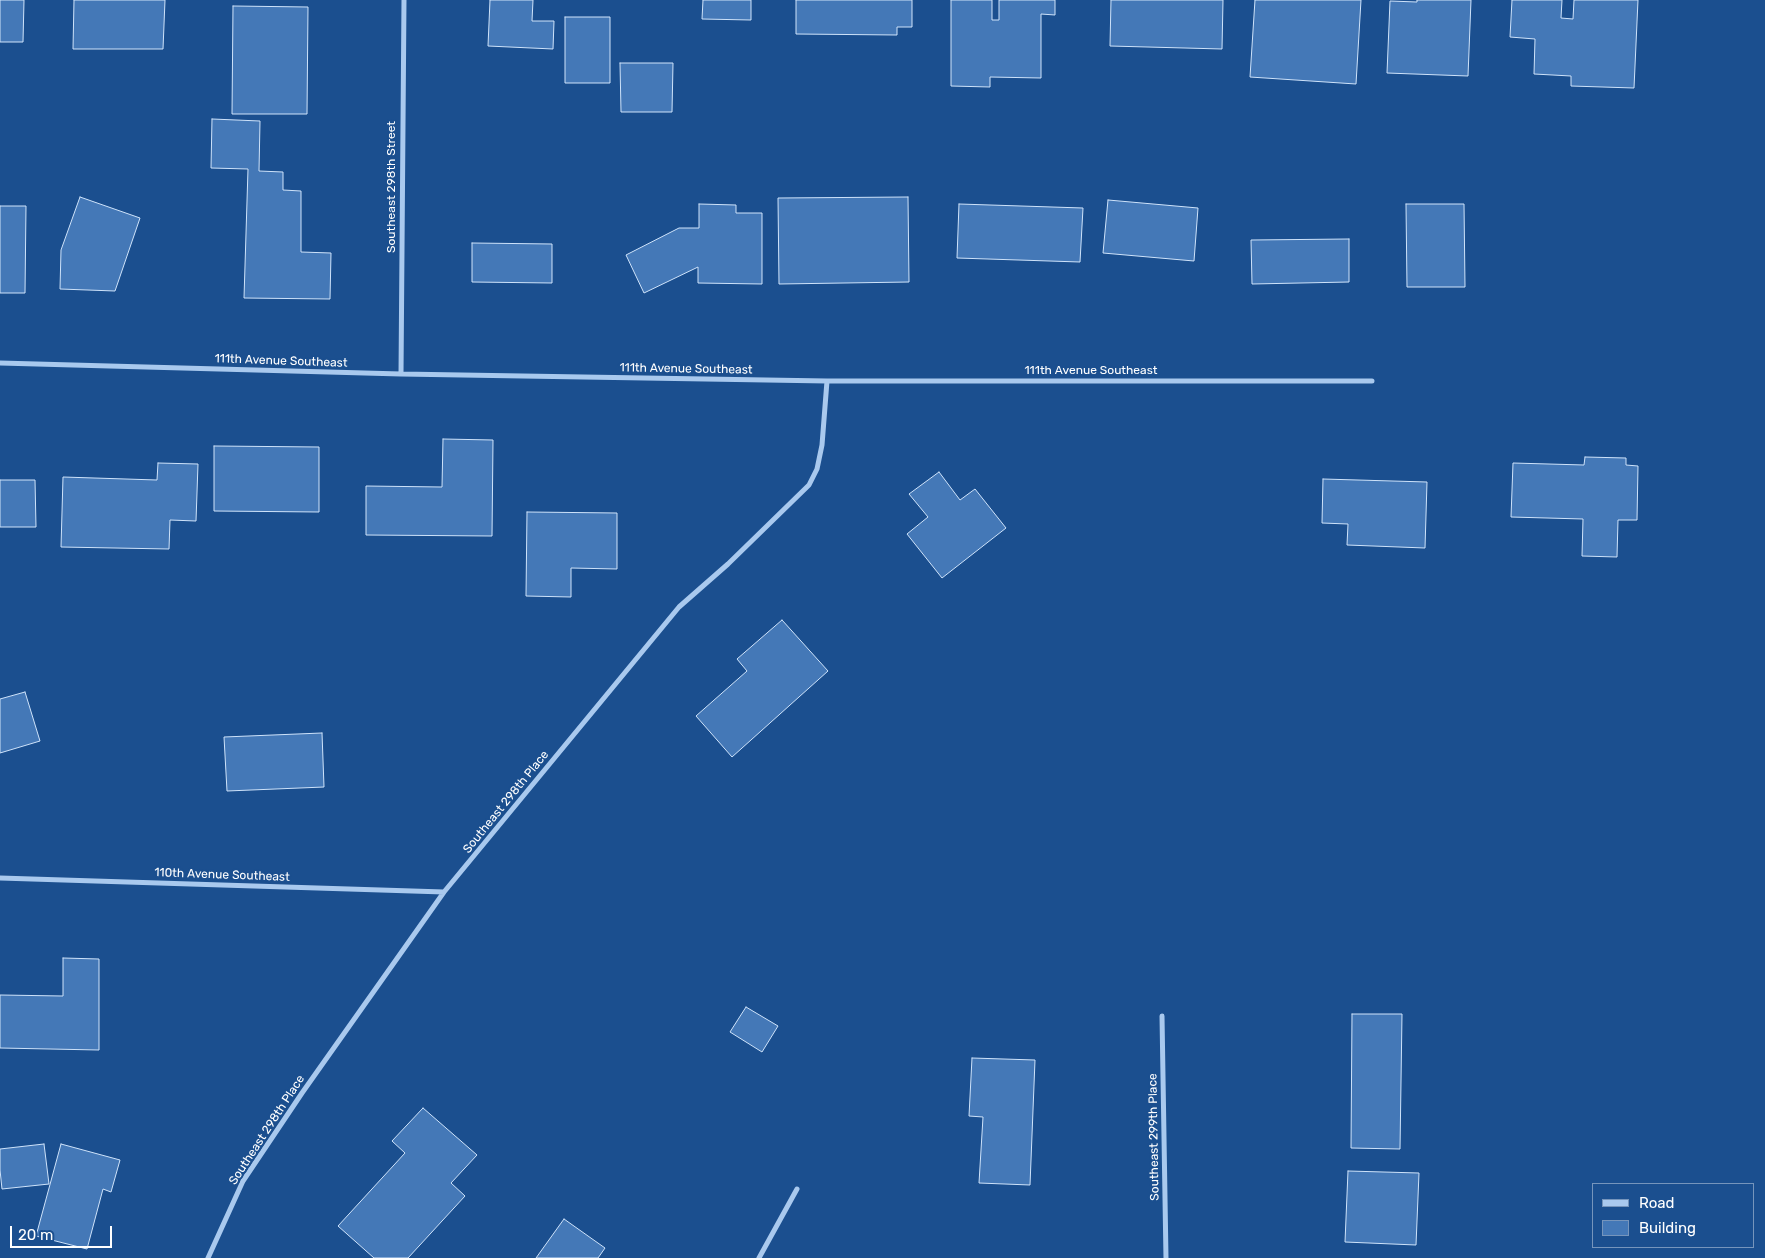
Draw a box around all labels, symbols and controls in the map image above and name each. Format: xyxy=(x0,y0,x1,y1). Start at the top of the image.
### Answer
street label: Southeast 298th Street xyxy=(385,121,399,253)
street label: 111th Avenue Southeast xyxy=(214,351,348,371)
street label: 111th Avenue Southeast xyxy=(619,361,753,377)
street label: 111th Avenue Southeast xyxy=(1024,364,1158,378)
street label: Southeast 298th Place xyxy=(460,748,552,856)
street label: 110th Avenue Southeast xyxy=(154,865,290,885)
street label: Southeast 298th Place xyxy=(226,1072,308,1188)
street label: Southeast 299th Place xyxy=(1146,1073,1162,1201)
legend xyxy=(1592,1183,1755,1248)
text: Road xyxy=(1639,1194,1675,1212)
scale bar xyxy=(12,1216,115,1248)
text: Building xyxy=(1639,1219,1696,1237)
text: 20 m xyxy=(18,1226,53,1244)

